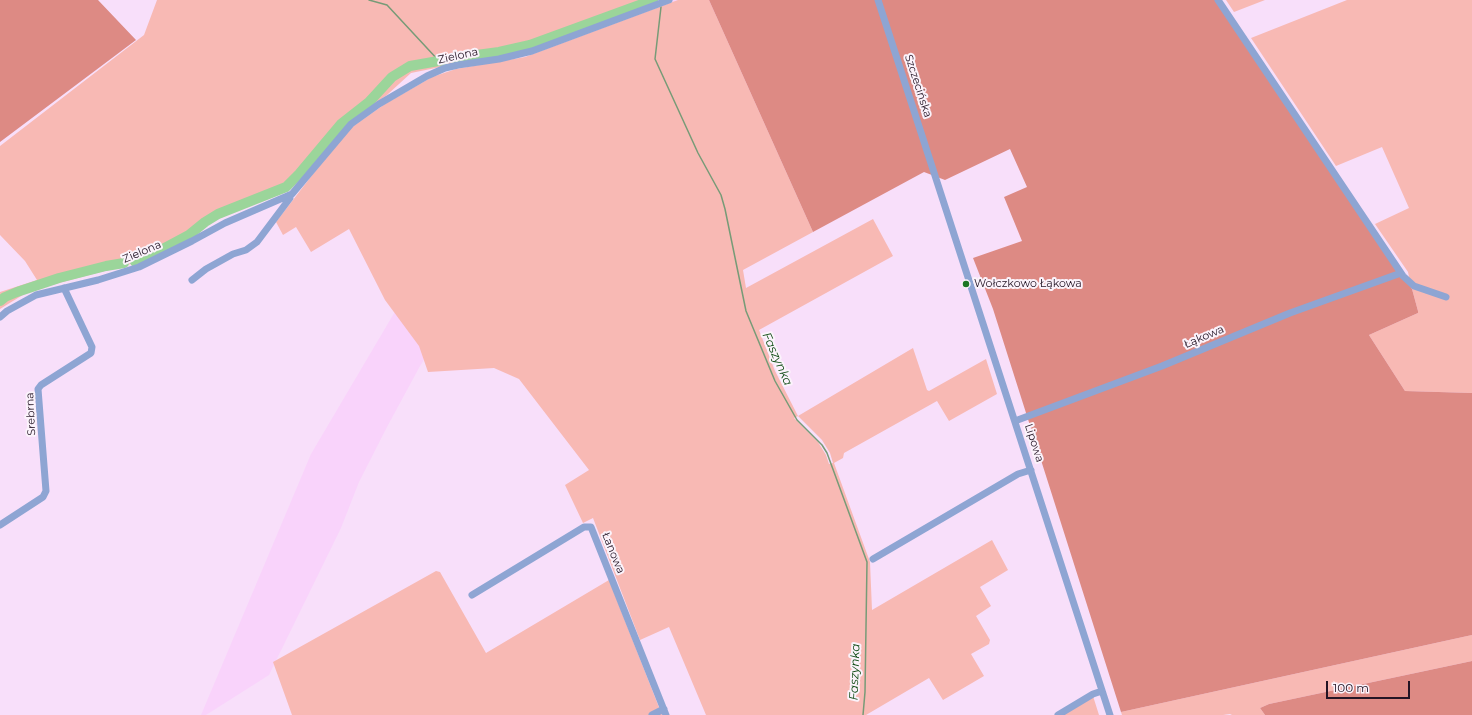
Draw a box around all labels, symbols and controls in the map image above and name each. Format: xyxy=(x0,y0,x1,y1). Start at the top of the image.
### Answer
street label: Zielona xyxy=(437,45,479,67)
street label: Szczecińska xyxy=(902,53,934,119)
street label: Zielona xyxy=(121,238,163,266)
place label: Wołczkowo Łąkowa xyxy=(974,277,1082,291)
marker: Wołczkowo Łąkowa xyxy=(961,279,971,289)
street label: Łąkowa xyxy=(1182,323,1226,351)
water label: Faszynka xyxy=(759,330,795,388)
street label: Srebrna xyxy=(23,392,39,436)
street label: Lipowa xyxy=(1022,422,1046,464)
street label: Łanowa xyxy=(599,531,627,575)
water label: Faszynka xyxy=(847,643,863,701)
scale bar xyxy=(1328,673,1412,699)
text: 100 m xyxy=(1333,680,1369,695)

